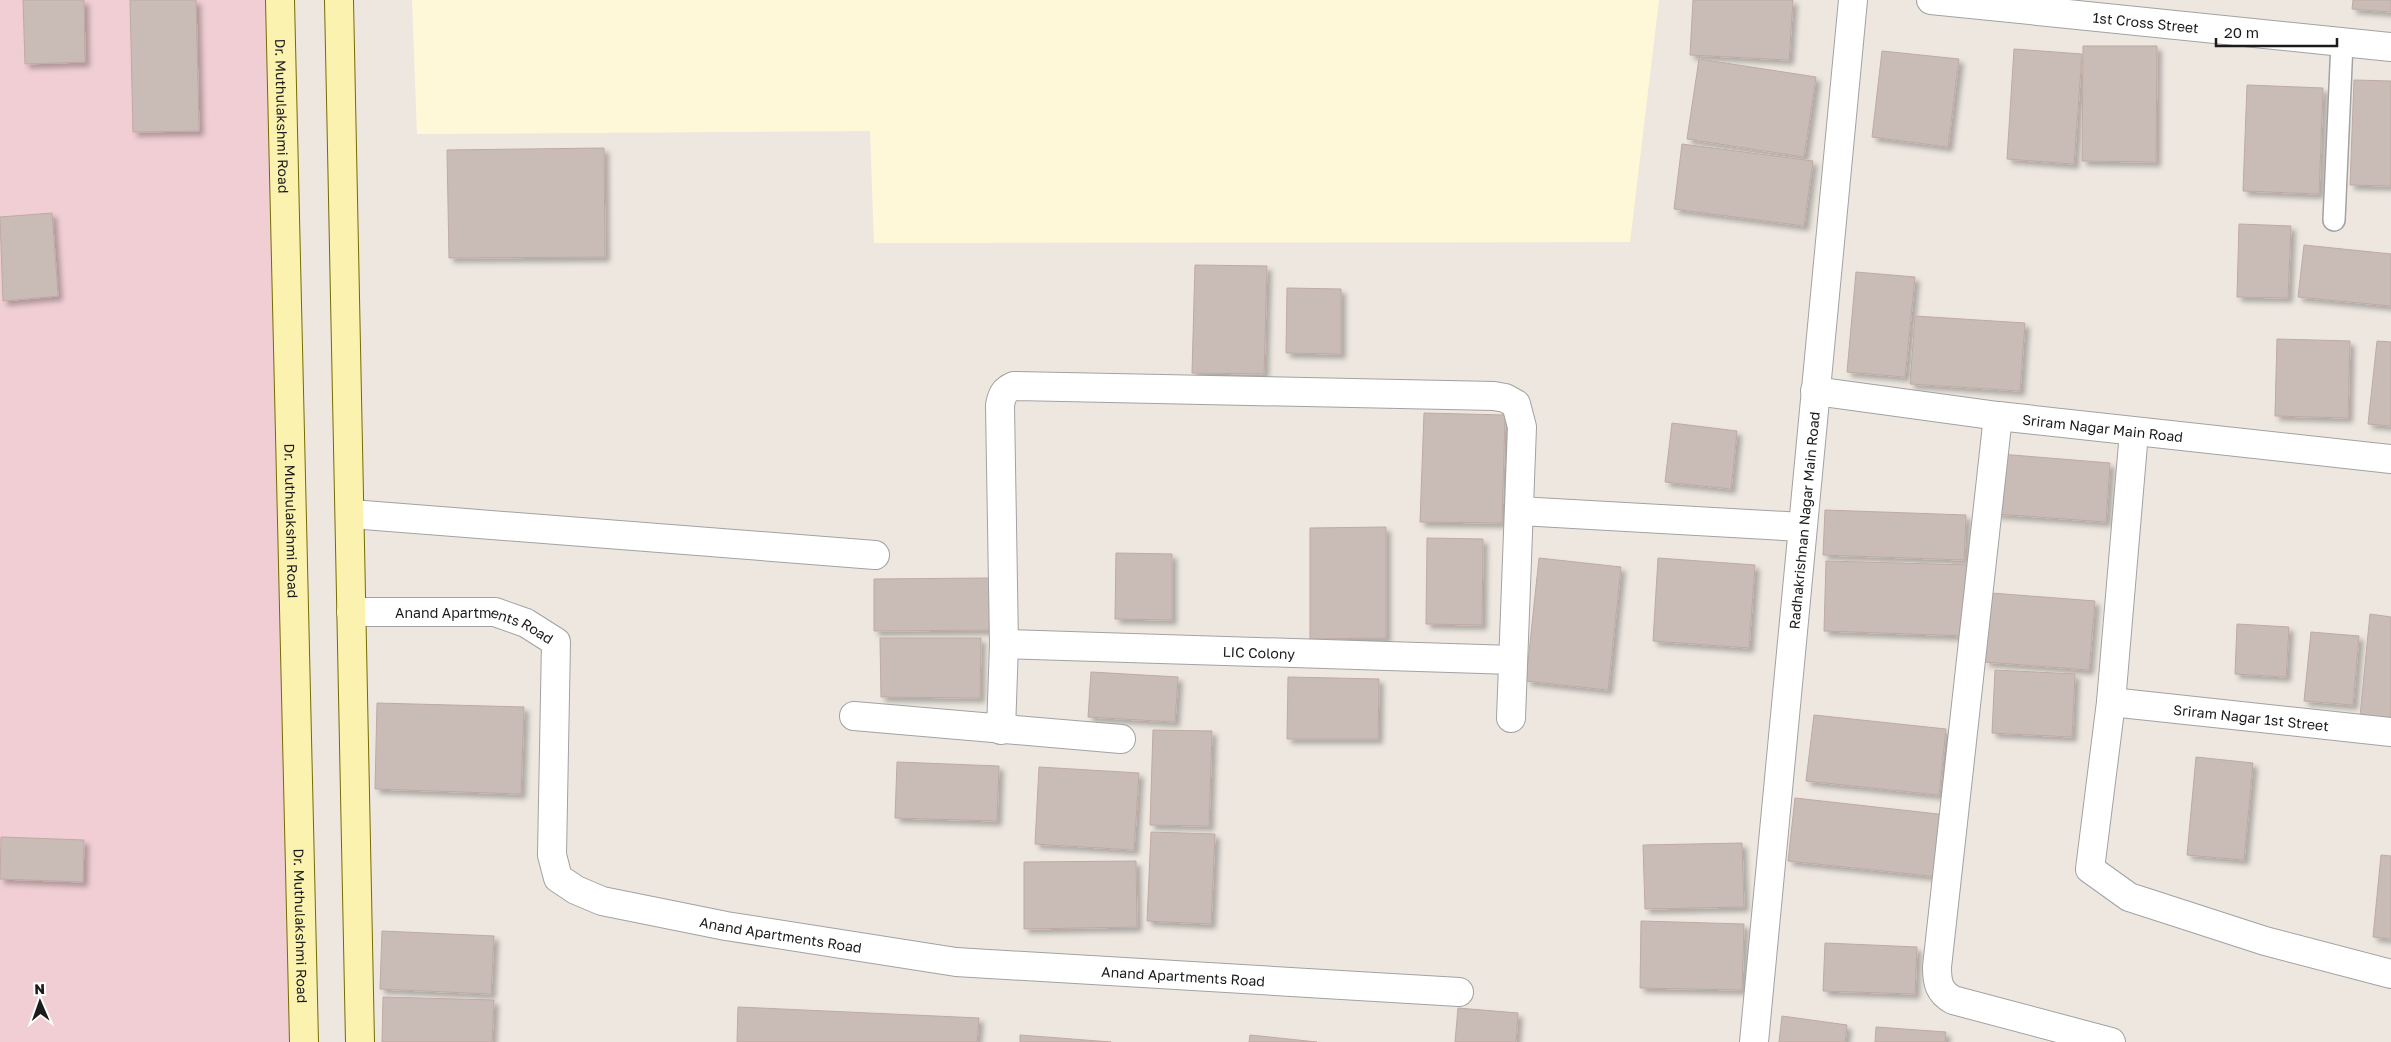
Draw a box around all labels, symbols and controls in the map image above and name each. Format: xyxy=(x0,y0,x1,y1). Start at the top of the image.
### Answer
street label: 1st Cross Street xyxy=(2092,8,2200,36)
scale bar xyxy=(2216,15,2337,47)
text: 20 m xyxy=(2224,23,2259,41)
street label: Dr. Muthulakshmi Road xyxy=(272,38,293,194)
street label: Sriram Nagar Main Road xyxy=(2021,410,2184,445)
street label: Radhakrishnan Nagar Main Road xyxy=(1785,411,1822,630)
street label: Dr. Muthulakshmi Road xyxy=(282,443,302,598)
street label: Anand Apartments Road xyxy=(395,603,557,647)
street label: LIC Colony xyxy=(1222,642,1295,662)
street label: Sriram Nagar 1st Street xyxy=(2173,700,2330,734)
street label: Dr. Muthulakshmi Road xyxy=(291,848,312,1003)
street label: Anand Apartments Road xyxy=(698,912,863,956)
street label: Anand Apartments Road xyxy=(1101,962,1266,989)
north arrow xyxy=(15,977,65,1027)
text: N xyxy=(34,980,45,997)

